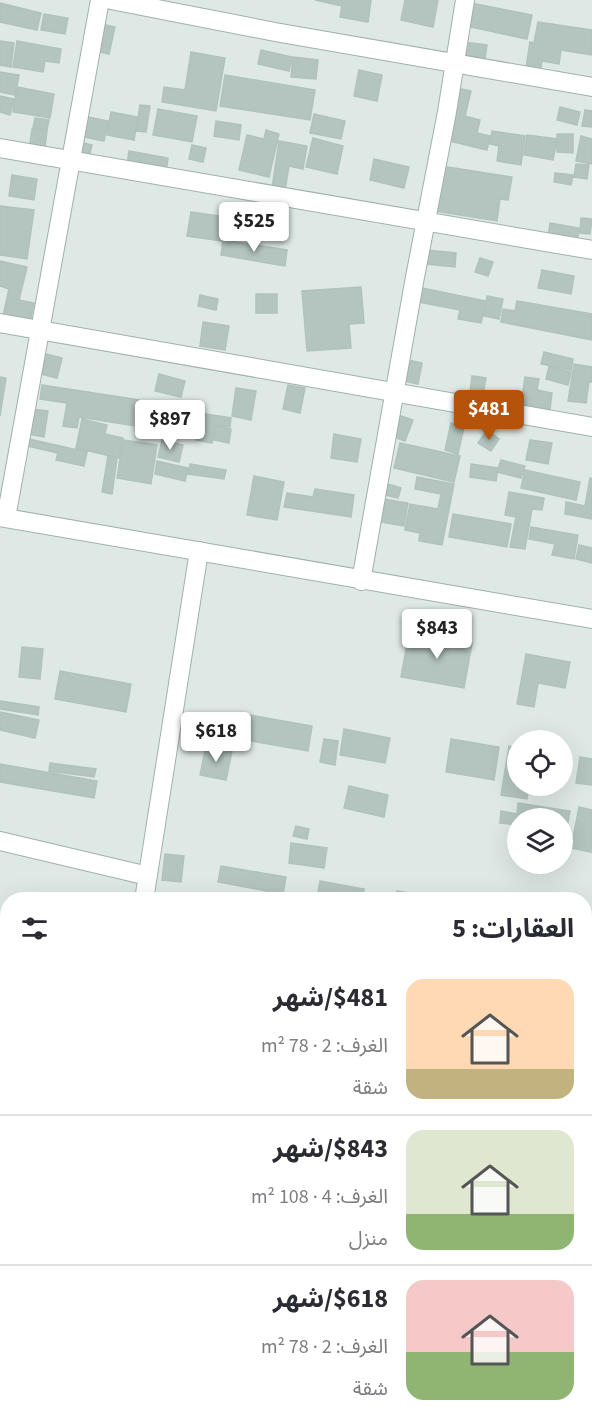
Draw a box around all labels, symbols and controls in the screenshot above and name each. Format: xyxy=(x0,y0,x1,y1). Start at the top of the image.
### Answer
pin: $525 xyxy=(218,202,290,253)
text: $525 xyxy=(233,207,275,235)
pin: $481 xyxy=(453,390,525,441)
text: $481 xyxy=(468,395,510,423)
pin: $897 xyxy=(134,400,206,451)
text: $897 xyxy=(149,405,191,433)
pin: $843 xyxy=(401,609,473,660)
text: $843 xyxy=(416,614,458,642)
pin: $618 xyxy=(180,712,252,763)
text: $618 xyxy=(195,717,237,745)
map controls xyxy=(507,730,573,874)
button: locate xyxy=(507,730,573,796)
button: layers xyxy=(507,808,573,874)
text: العقارات: 5 xyxy=(452,910,574,947)
icon: filters xyxy=(18,912,51,945)
text: $481/شهر xyxy=(273,979,388,1016)
icon: home xyxy=(454,1003,526,1075)
text: الغرف: 2 · 78 m² xyxy=(261,1032,388,1060)
text: شقة xyxy=(353,1074,388,1102)
text: $843/شهر xyxy=(273,1130,388,1167)
icon: home xyxy=(454,1154,526,1226)
text: الغرف: 4 · 108 m² xyxy=(251,1183,388,1211)
text: منزل xyxy=(349,1225,388,1253)
text: $618/شهر xyxy=(273,1280,388,1317)
icon: home xyxy=(454,1304,526,1376)
text: الغرف: 2 · 78 m² xyxy=(261,1333,388,1361)
text: شقة xyxy=(353,1375,388,1403)

